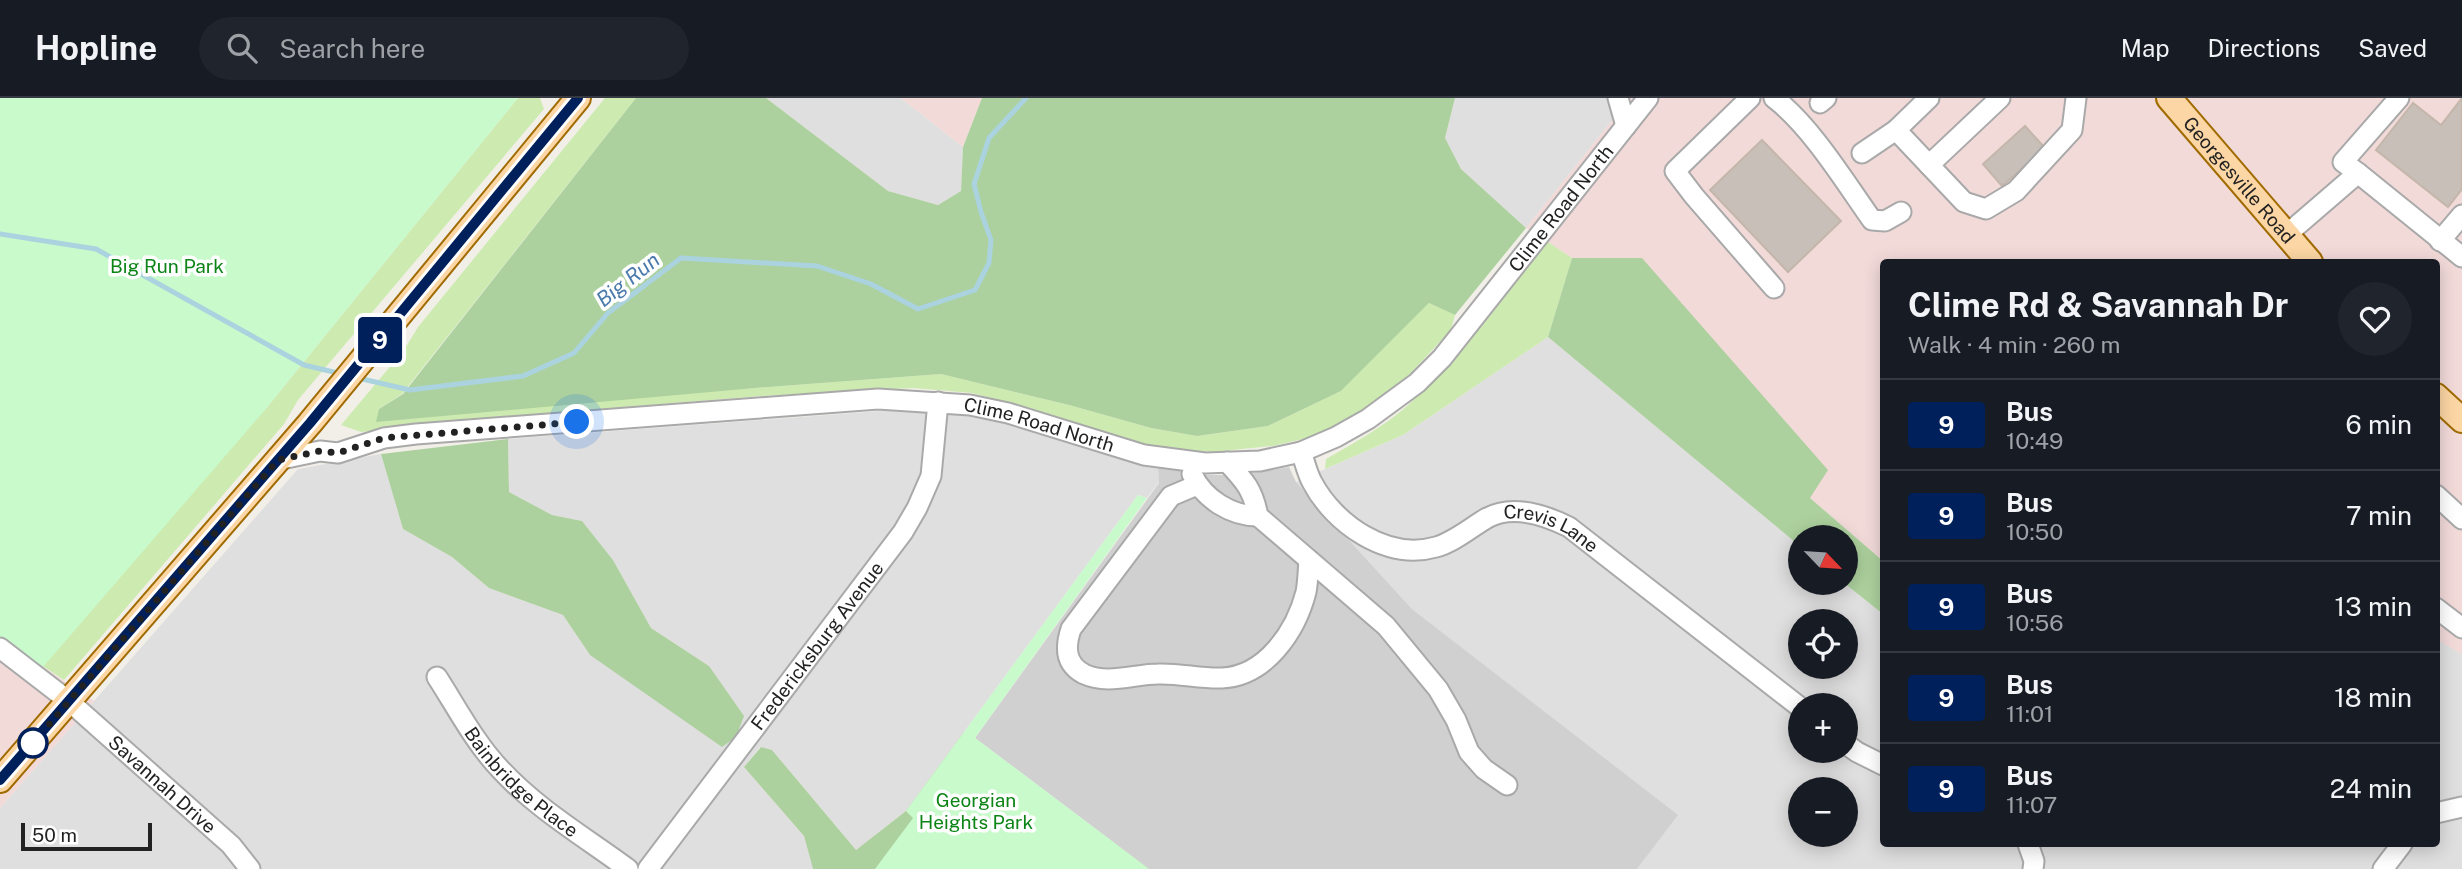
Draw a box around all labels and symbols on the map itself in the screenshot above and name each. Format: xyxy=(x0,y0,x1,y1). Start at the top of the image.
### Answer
street label: Georgesville Road xyxy=(2179,112,2300,248)
street label: Clime Road North xyxy=(1504,140,1618,276)
water label: Big Run xyxy=(591,247,664,312)
park label: Big Run Park xyxy=(110,255,224,277)
line badge: 9 xyxy=(357,317,403,363)
street label: Clime Road North xyxy=(962,393,1117,456)
your location xyxy=(559,404,594,439)
street label: Crevis Lane xyxy=(1503,500,1603,557)
north arrow xyxy=(1788,525,1858,595)
street label: Fredericksburg Avenue xyxy=(746,557,888,734)
street label: Bainbridge Place xyxy=(460,723,583,841)
unlabelled marker xyxy=(18,728,48,758)
street label: Savannah Drive xyxy=(104,731,221,838)
park label: Georgian Heights Park xyxy=(919,789,1033,833)
scale bar xyxy=(21,820,152,852)

